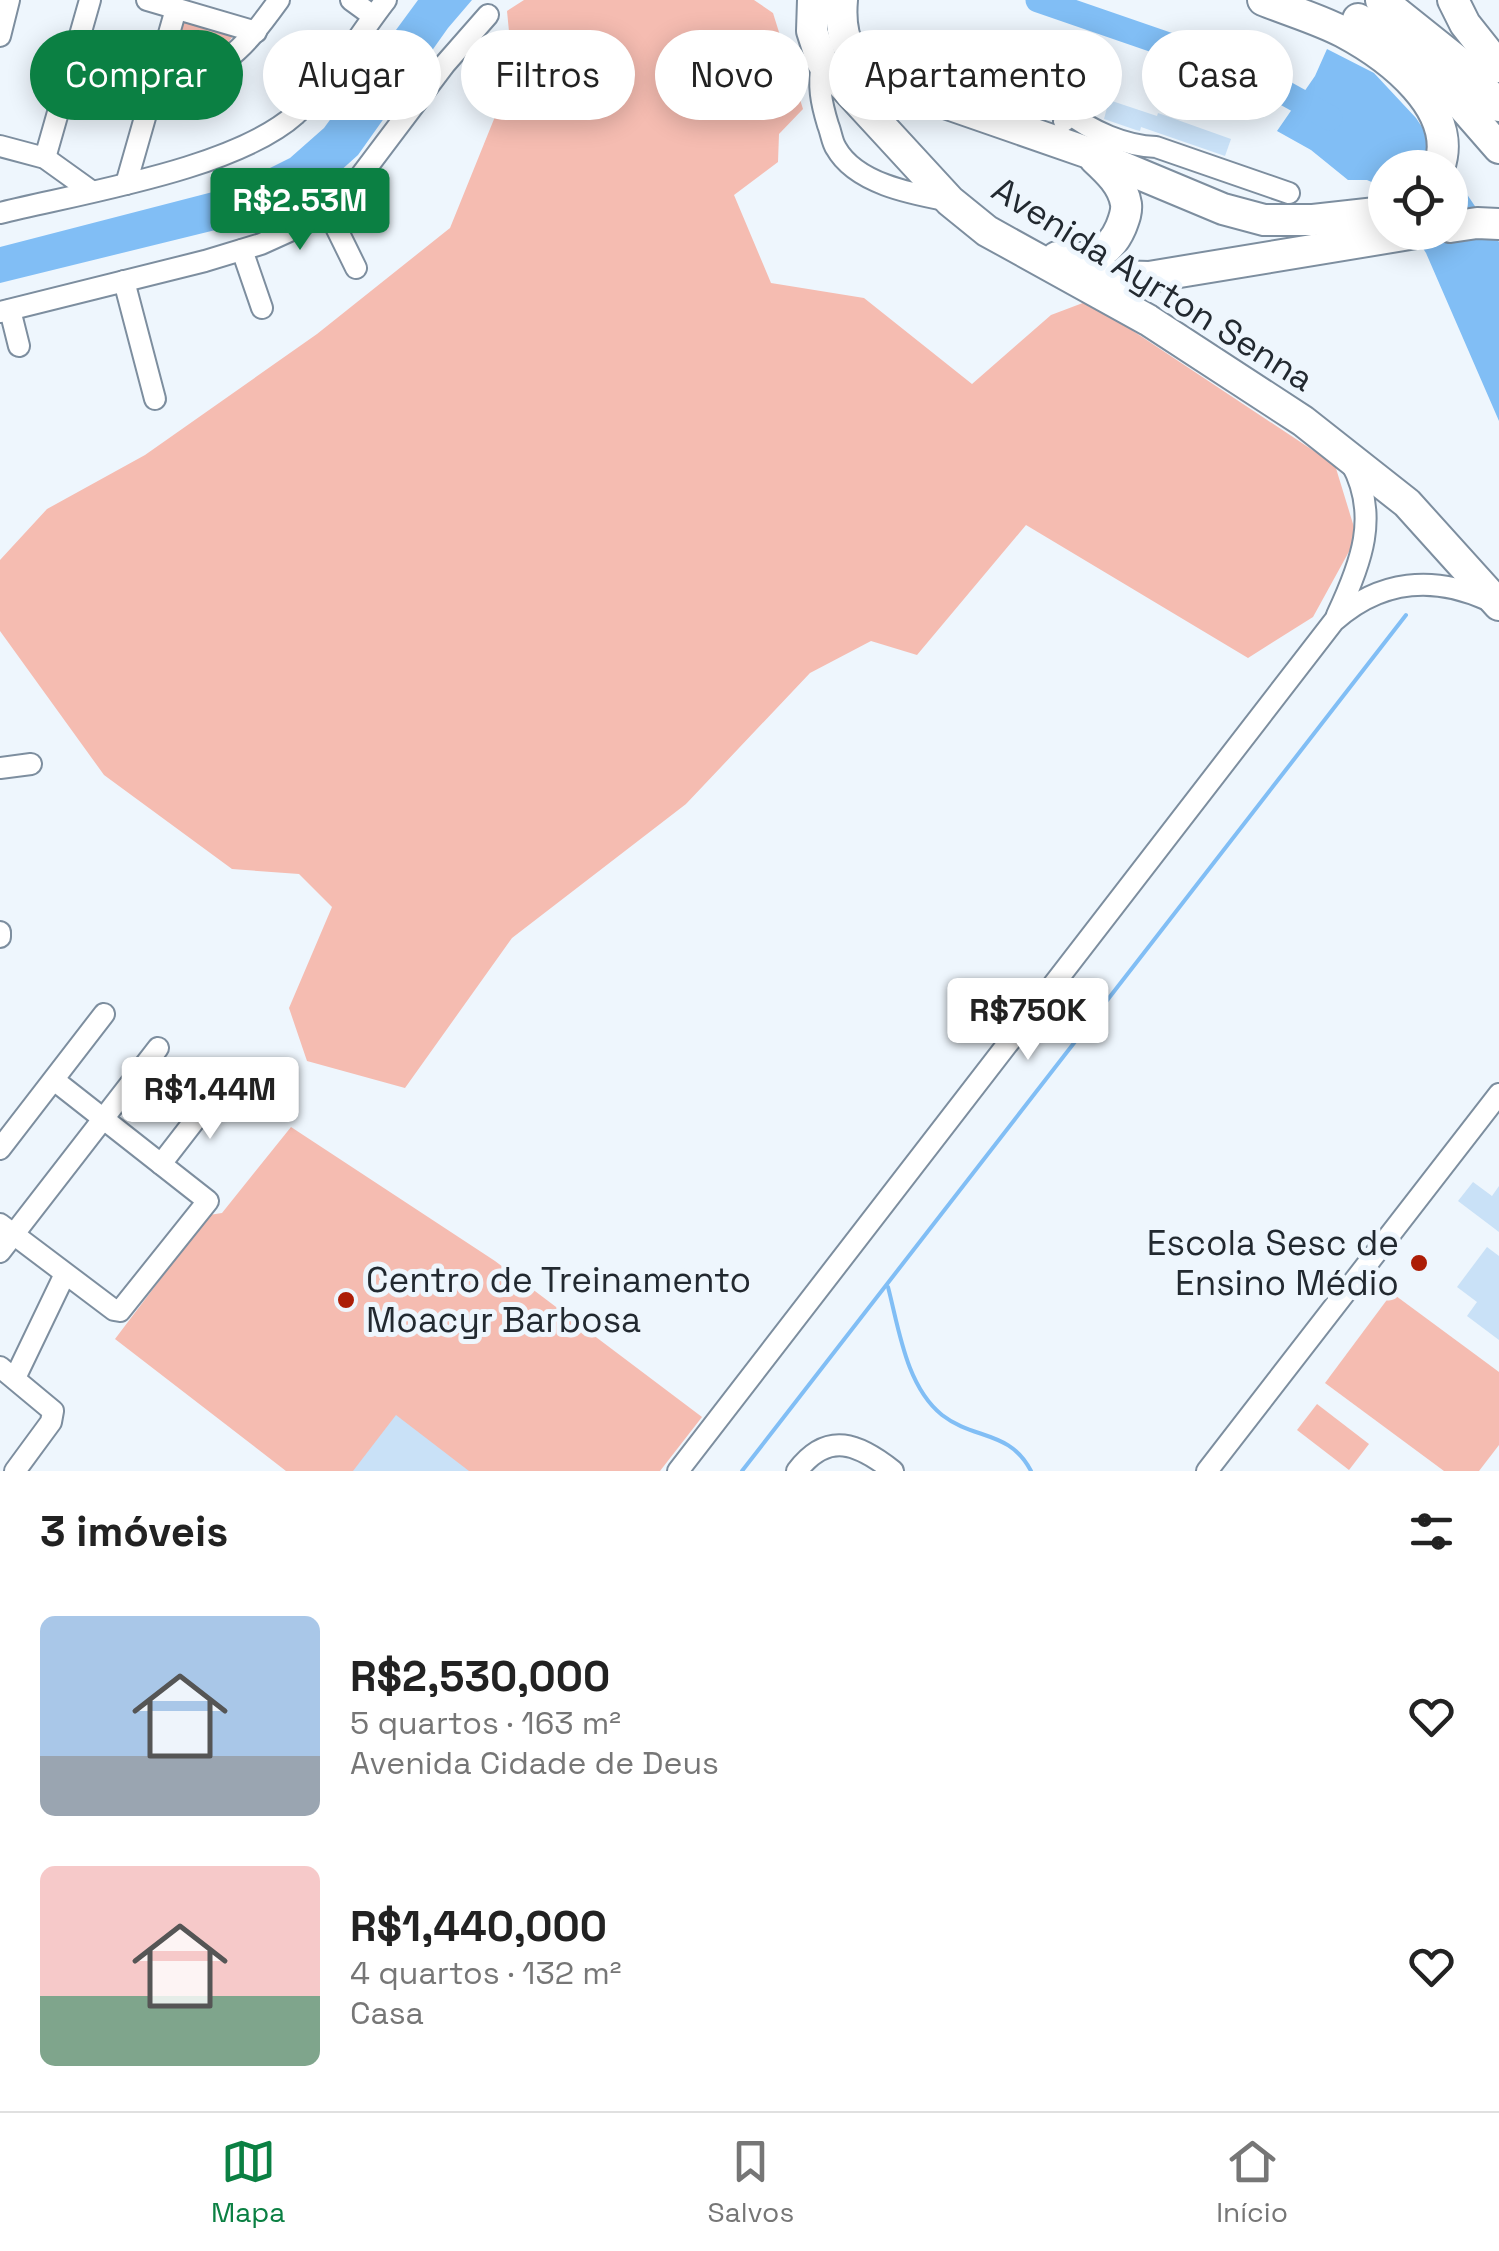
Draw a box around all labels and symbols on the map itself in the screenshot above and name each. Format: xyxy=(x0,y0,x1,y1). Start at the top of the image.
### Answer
street label: Avenida Ayrton Senna xyxy=(984,167,1322,401)
pin: R$2.53M xyxy=(208,168,392,253)
pin: R$750K xyxy=(947,978,1109,1063)
pin: R$1.44M xyxy=(118,1057,302,1142)
place label: Escola Sesc de Ensino Médio xyxy=(1147,1221,1399,1305)
marker: Escola Sesc de Ensino Médio xyxy=(1408,1252,1430,1274)
place label: Centro de Treinamento Moacyr Barbosa xyxy=(366,1258,751,1342)
marker: Centro de Treinamento Moacyr Barbosa xyxy=(335,1289,357,1311)

